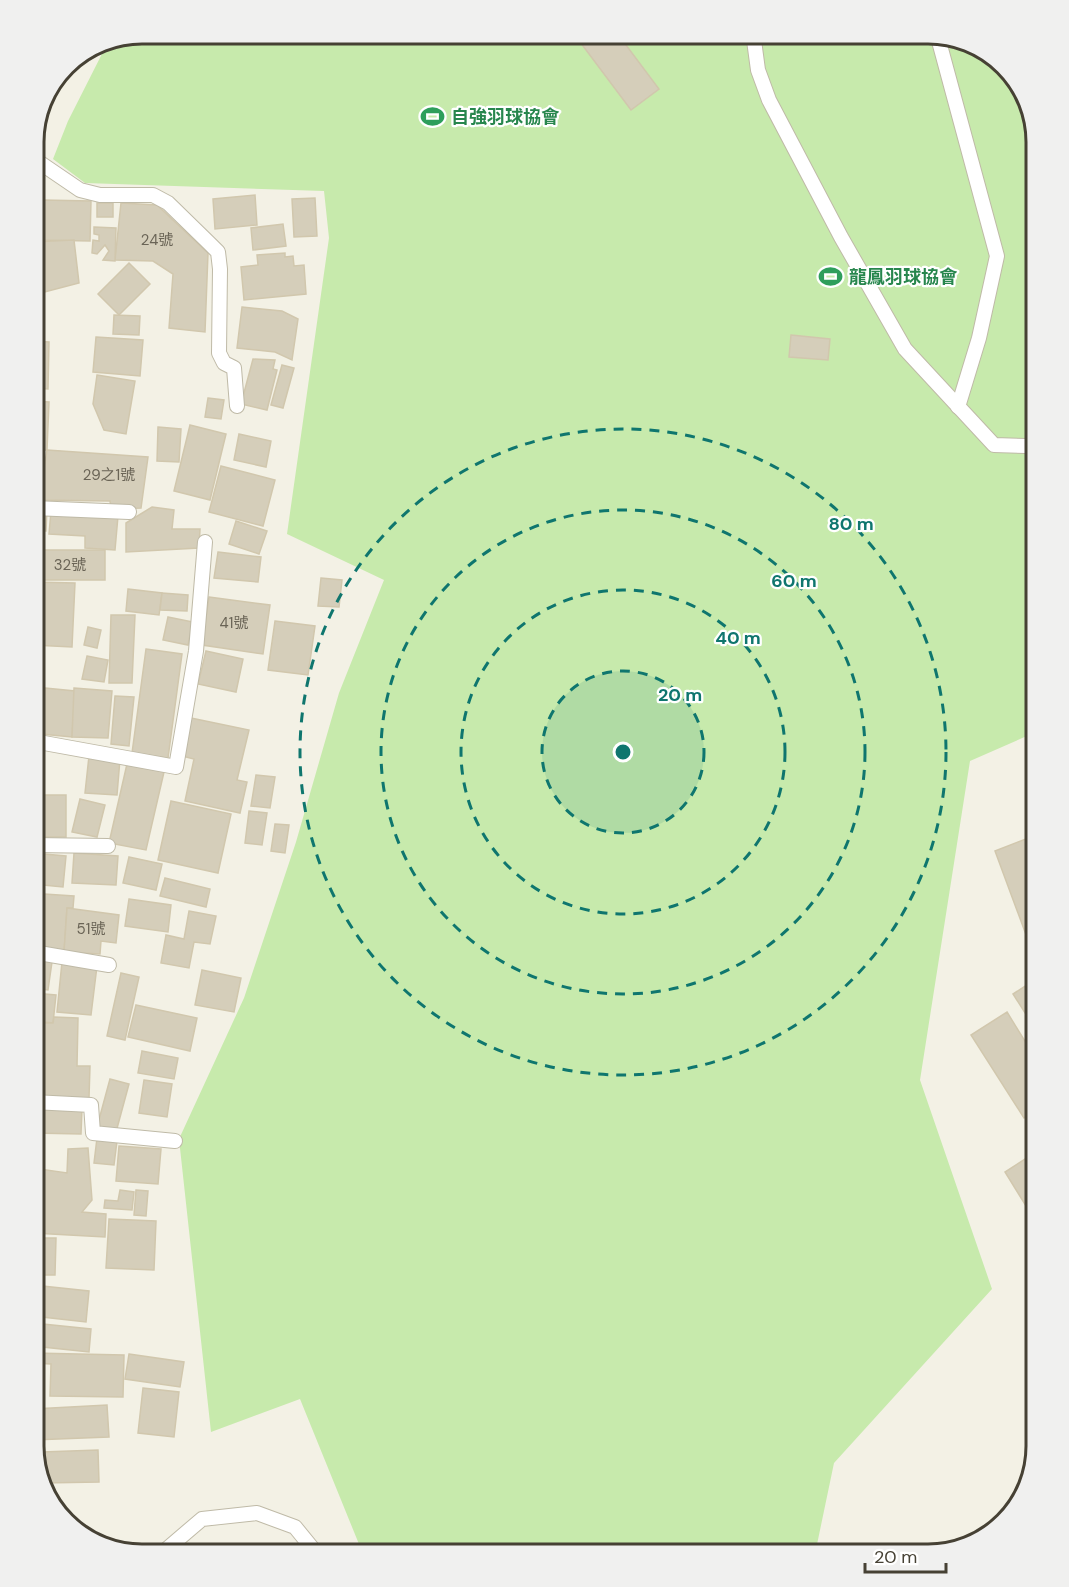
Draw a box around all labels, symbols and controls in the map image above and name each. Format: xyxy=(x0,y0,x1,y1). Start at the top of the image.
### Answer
sports icon: 自強羽球協會 xyxy=(420,104,446,130)
place label: 自強羽球協會 xyxy=(451,105,560,129)
house number: 24號 xyxy=(141,230,173,250)
sports icon: 龍鳳羽球協會 xyxy=(818,264,844,290)
place label: 龍鳳羽球協會 xyxy=(849,265,958,289)
house number: 29之1號 xyxy=(83,465,135,485)
text: 80 m xyxy=(828,512,874,536)
house number: 32號 xyxy=(54,555,86,575)
text: 60 m xyxy=(771,569,817,593)
house number: 41號 xyxy=(220,613,248,633)
text: 40 m xyxy=(715,626,761,650)
text: 20 m xyxy=(658,683,702,707)
centre of rings xyxy=(613,742,633,762)
house number: 51號 xyxy=(77,919,105,939)
scale bar xyxy=(865,1536,946,1574)
text: 20 m xyxy=(874,1545,917,1569)

